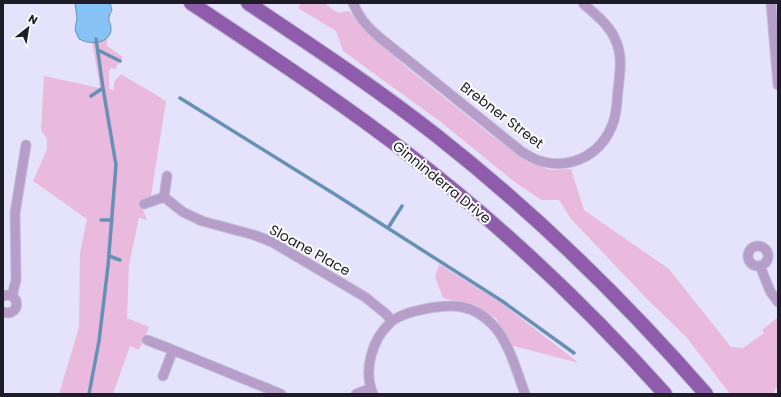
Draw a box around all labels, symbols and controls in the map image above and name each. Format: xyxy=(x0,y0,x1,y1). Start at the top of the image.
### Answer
north arrow xyxy=(8,8,48,48)
text: N xyxy=(25,10,41,28)
street label: Brebner Street xyxy=(456,77,548,153)
street label: Ginninderra Drive xyxy=(388,136,496,228)
street label: Sloane Place xyxy=(266,220,354,281)

